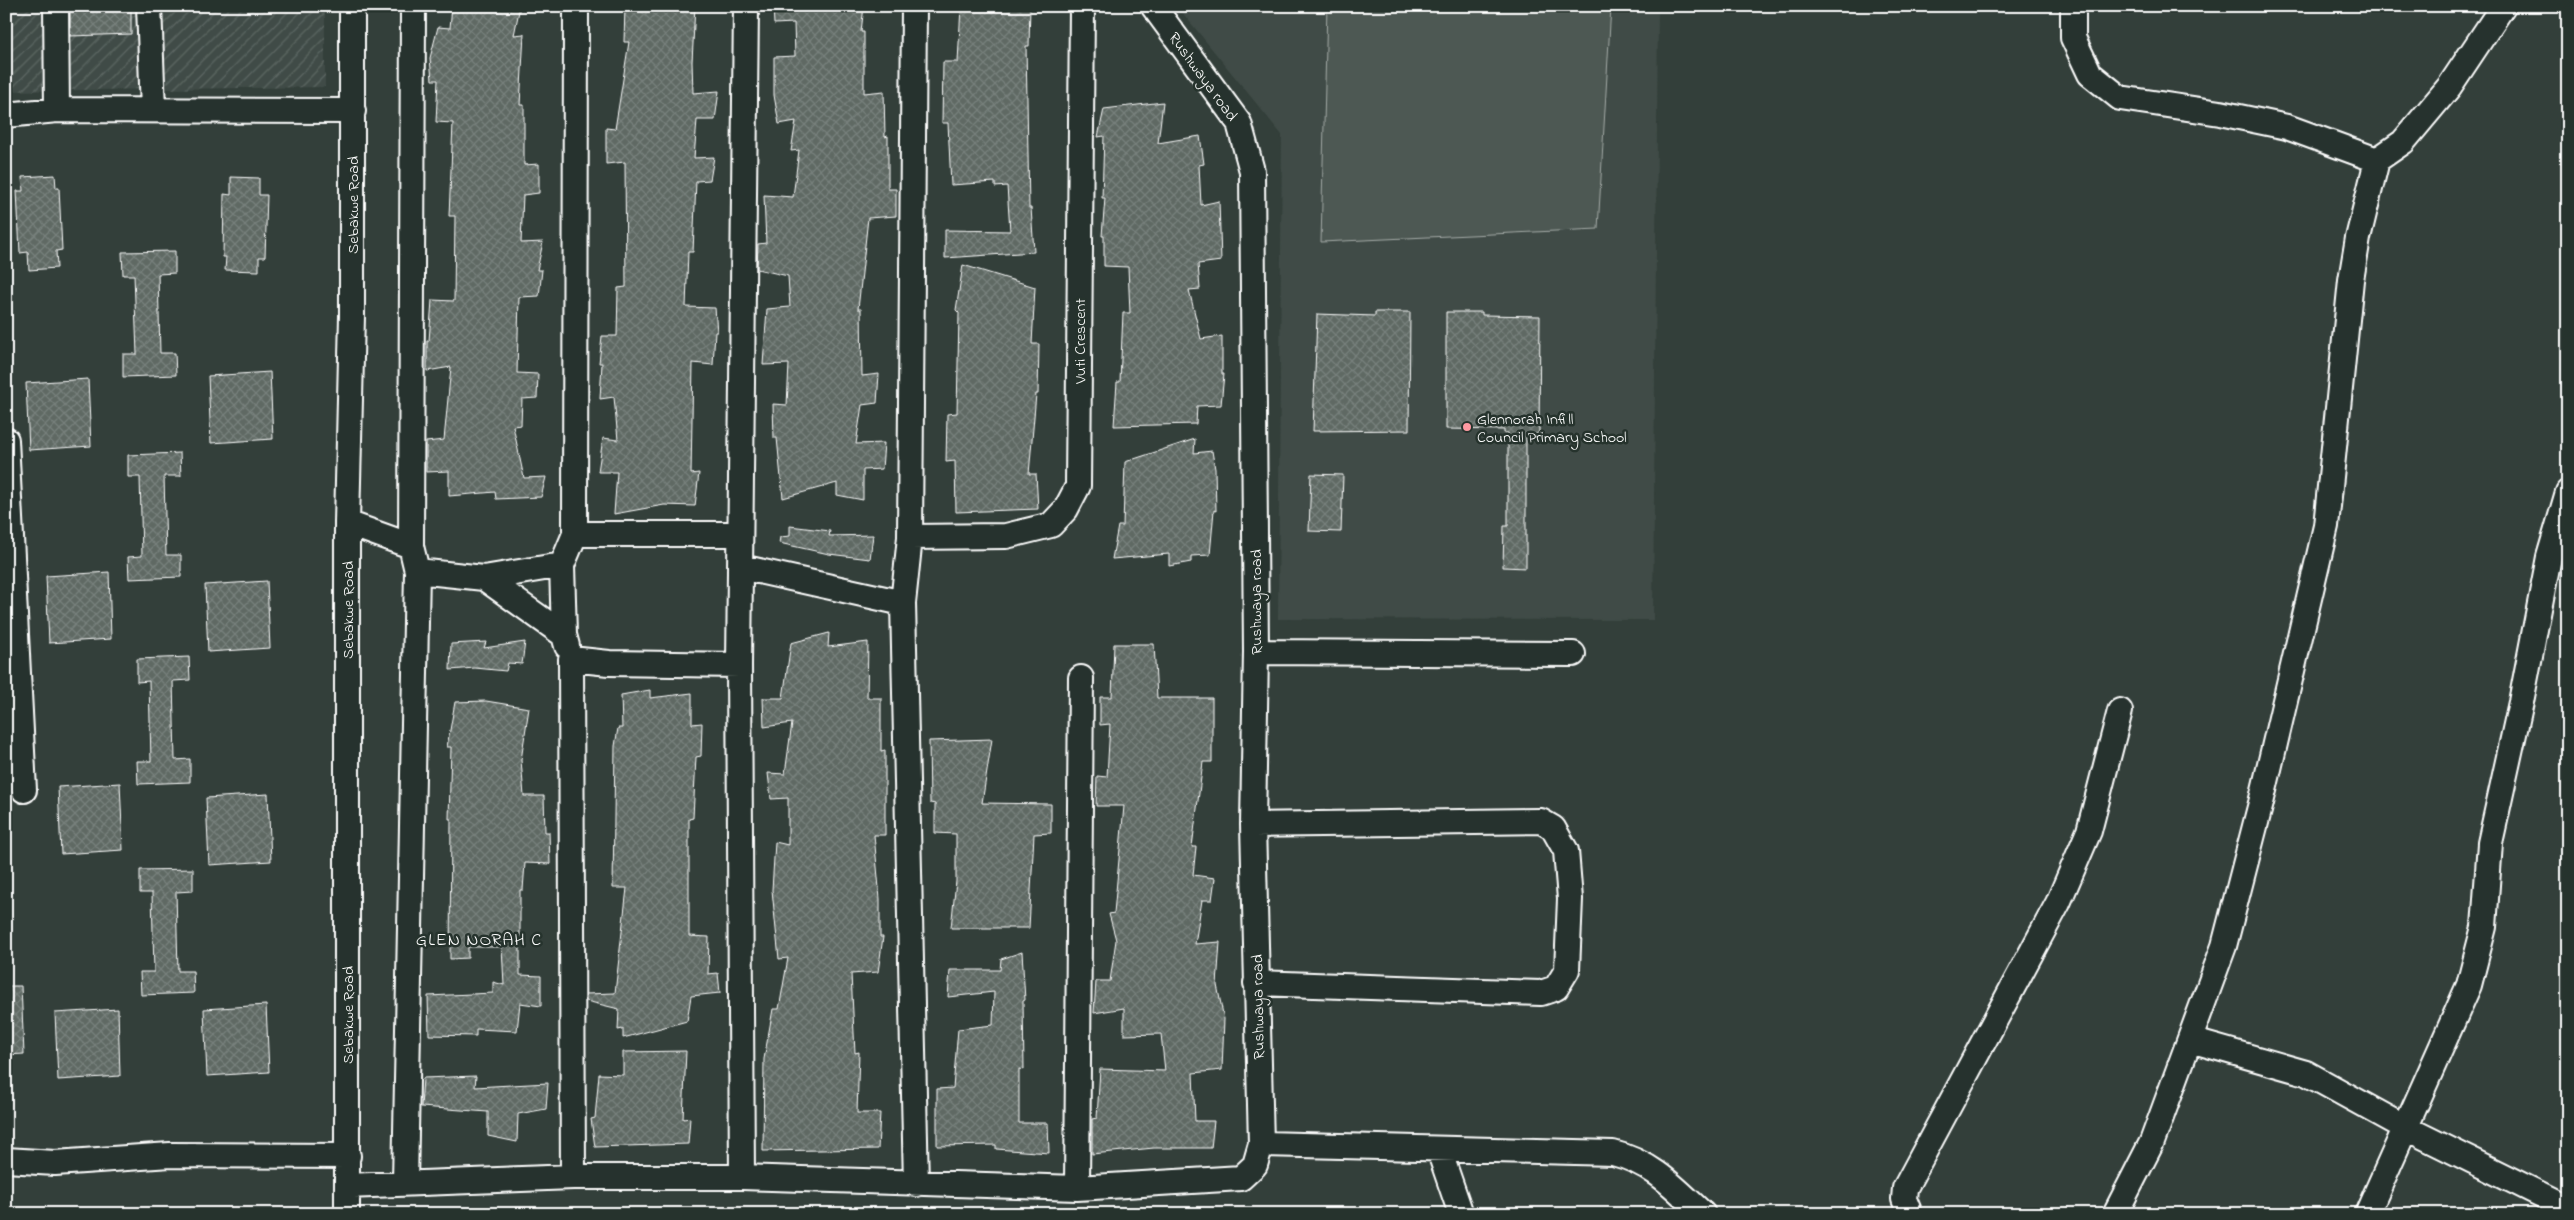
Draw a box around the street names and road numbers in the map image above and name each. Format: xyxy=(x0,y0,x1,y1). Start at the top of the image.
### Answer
street label: Rushwaya road xyxy=(1162,28,1243,127)
street label: Sebakwe Road xyxy=(342,156,366,254)
street label: Vuti Crescent xyxy=(1069,298,1093,385)
street label: Rushwaya road xyxy=(1245,549,1269,655)
street label: Sebakwe Road xyxy=(337,561,361,659)
street label: Rushwaya road xyxy=(1246,954,1272,1060)
street label: Sebakwe Road xyxy=(337,966,361,1064)

